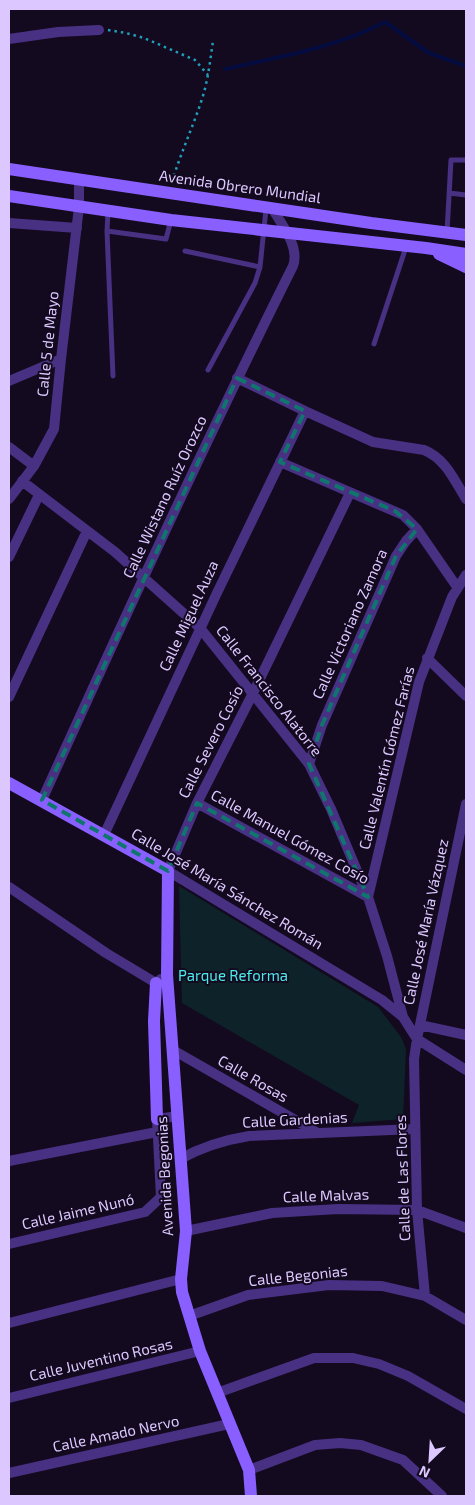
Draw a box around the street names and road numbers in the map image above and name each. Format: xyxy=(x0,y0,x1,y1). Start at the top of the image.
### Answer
street label: Avenida Obrero Mundial xyxy=(158,166,323,206)
street label: Calle 5 de Mayo xyxy=(33,290,62,398)
street label: Calle Wistano Ruíz Orozco xyxy=(118,412,210,581)
street label: Calle Victoriano Zamora xyxy=(308,546,390,701)
street label: Calle Miguel Auza xyxy=(155,557,222,674)
street label: Calle Francisco Alatorre xyxy=(213,621,327,760)
street label: Calle Valentín Gómez Farías xyxy=(355,664,418,851)
street label: Calle Severo Cosío xyxy=(174,682,246,801)
street label: Calle Manuel Gómez Cosío xyxy=(208,785,373,887)
street label: Calle José María Sánchez Román xyxy=(128,824,327,953)
street label: Calle José María Vázquez xyxy=(399,837,451,1006)
street label: Calle Rosas xyxy=(215,1051,292,1106)
street label: Calle Gardenias xyxy=(242,1107,348,1131)
street label: Calle de Las Flores xyxy=(391,1114,413,1242)
street label: Avenida Begonias xyxy=(152,1116,176,1236)
street label: Calle Malvas xyxy=(283,1184,369,1206)
street label: Calle Jaime Nunó xyxy=(20,1189,136,1233)
street label: Calle Begonias xyxy=(247,1261,348,1289)
street label: Calle Juventino Rosas xyxy=(27,1334,174,1384)
street label: Calle Amado Nervo xyxy=(51,1411,181,1455)

